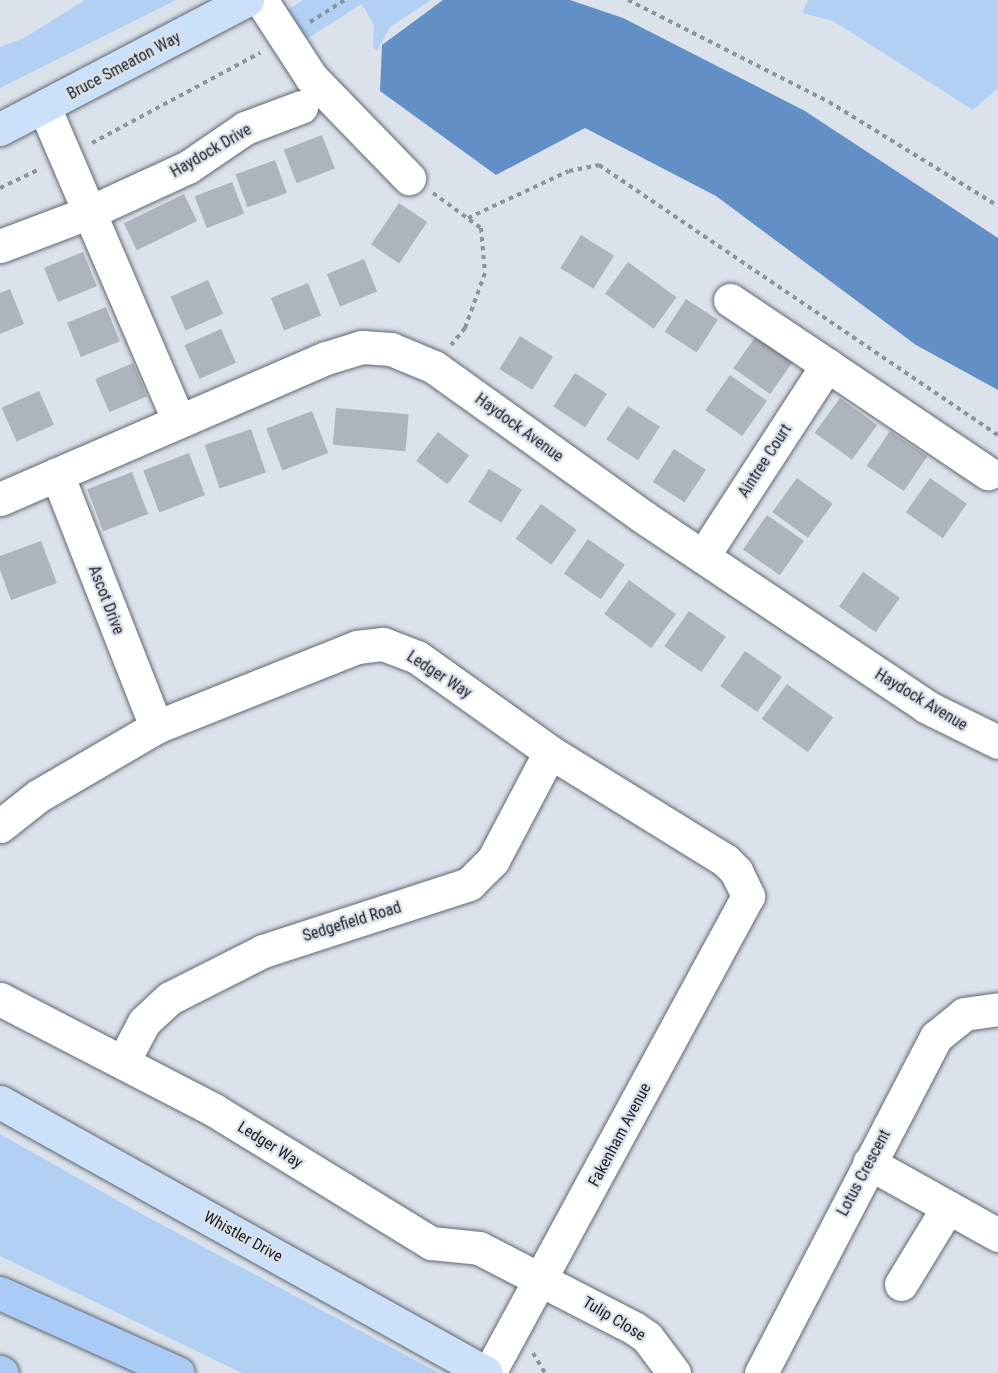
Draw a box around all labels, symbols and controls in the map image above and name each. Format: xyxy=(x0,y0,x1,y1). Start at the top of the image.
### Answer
street label: Bruce Smeaton Way xyxy=(64,28,184,104)
street label: Haydock Drive xyxy=(167,120,255,182)
street label: Haydock Avenue xyxy=(471,390,567,466)
street label: Aintree Court xyxy=(734,421,796,501)
street label: Ascot Drive xyxy=(84,563,128,637)
street label: Ledger Way xyxy=(403,647,475,703)
street label: Haydock Avenue xyxy=(871,665,971,735)
street label: Sedgefield Road xyxy=(300,898,404,946)
street label: Fakenham Avenue xyxy=(585,1080,655,1190)
street label: Ledger Way xyxy=(234,1117,306,1173)
street label: Lotus Crescent xyxy=(833,1127,895,1219)
street label: Whistler Drive xyxy=(200,1207,286,1267)
street label: Tulip Close xyxy=(579,1293,649,1345)

